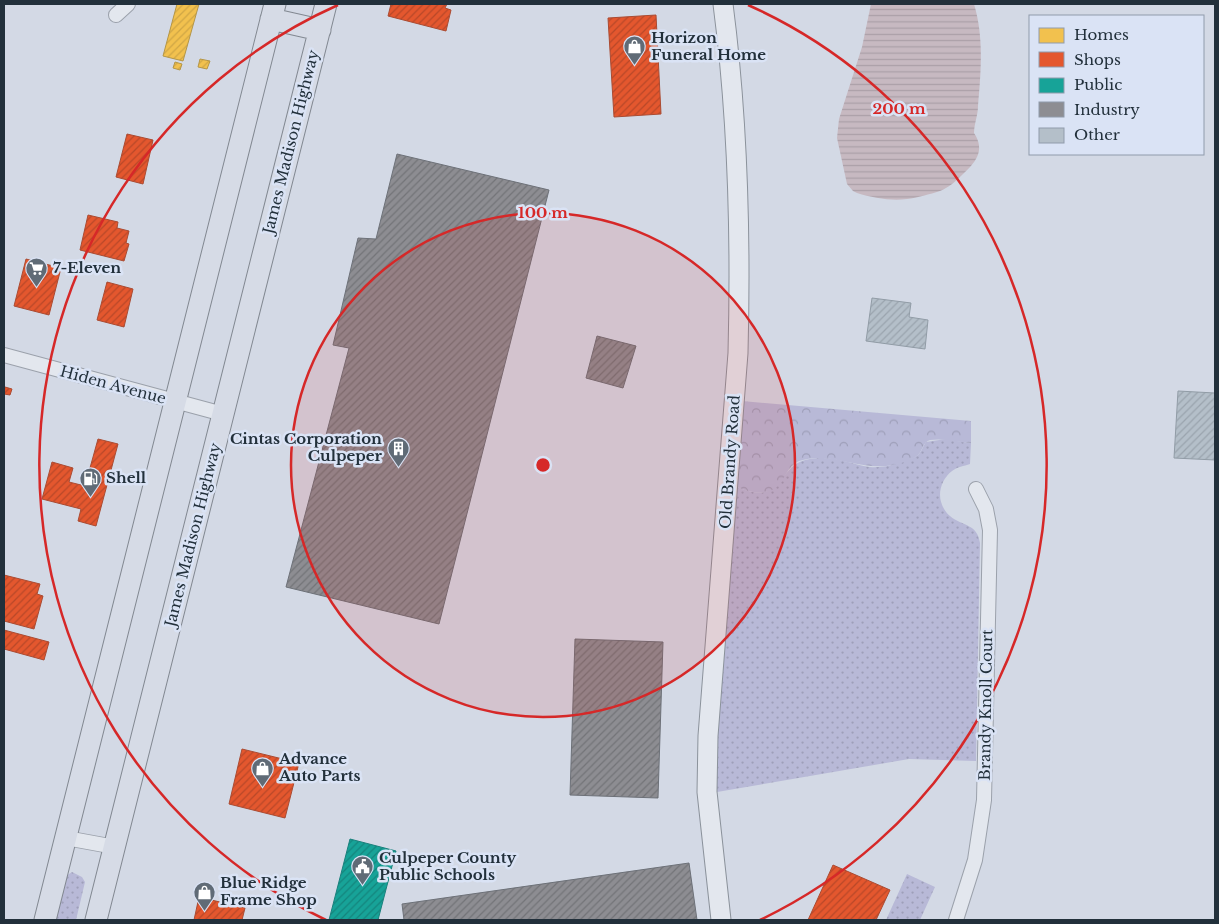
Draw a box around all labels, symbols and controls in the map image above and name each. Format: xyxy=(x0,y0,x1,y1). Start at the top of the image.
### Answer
legend xyxy=(1029,15,1204,155)
text: Homes xyxy=(1074,25,1129,44)
place label: Horizon Funeral Home xyxy=(651,28,766,64)
shop icon: Horizon Funeral Home xyxy=(623,35,647,66)
street label: James Madison Highway xyxy=(258,48,323,238)
text: Shops xyxy=(1074,50,1121,69)
text: Public xyxy=(1074,75,1122,94)
text: 200 m xyxy=(873,99,926,118)
text: Industry xyxy=(1074,100,1140,119)
text: Other xyxy=(1074,125,1121,144)
text: 100 m xyxy=(518,203,568,222)
supermarket icon: 7-Eleven xyxy=(25,256,49,287)
place label: 7-Eleven xyxy=(53,258,121,277)
street label: Hiden Avenue xyxy=(58,361,168,408)
street label: Old Brandy Road xyxy=(715,394,744,529)
place label: Cintas Corporation Culpeper xyxy=(230,429,383,465)
building icon: Cintas Corporation Culpeper xyxy=(386,436,410,467)
street label: James Madison Highway xyxy=(160,441,225,631)
centre of rings xyxy=(534,456,552,474)
fuel station icon: Shell xyxy=(78,466,102,497)
place label: Shell xyxy=(106,468,147,487)
street label: Brandy Knoll Court xyxy=(975,629,996,781)
place label: Advance Auto Parts xyxy=(278,749,360,785)
shop icon: Advance Auto Parts xyxy=(251,756,275,787)
place label: Culpeper County Public Schools xyxy=(379,848,516,884)
public building icon: Culpeper County Public Schools xyxy=(351,855,375,886)
place label: Blue Ridge Frame Shop xyxy=(220,873,317,909)
shop icon: Blue Ridge Frame Shop xyxy=(192,880,216,911)

